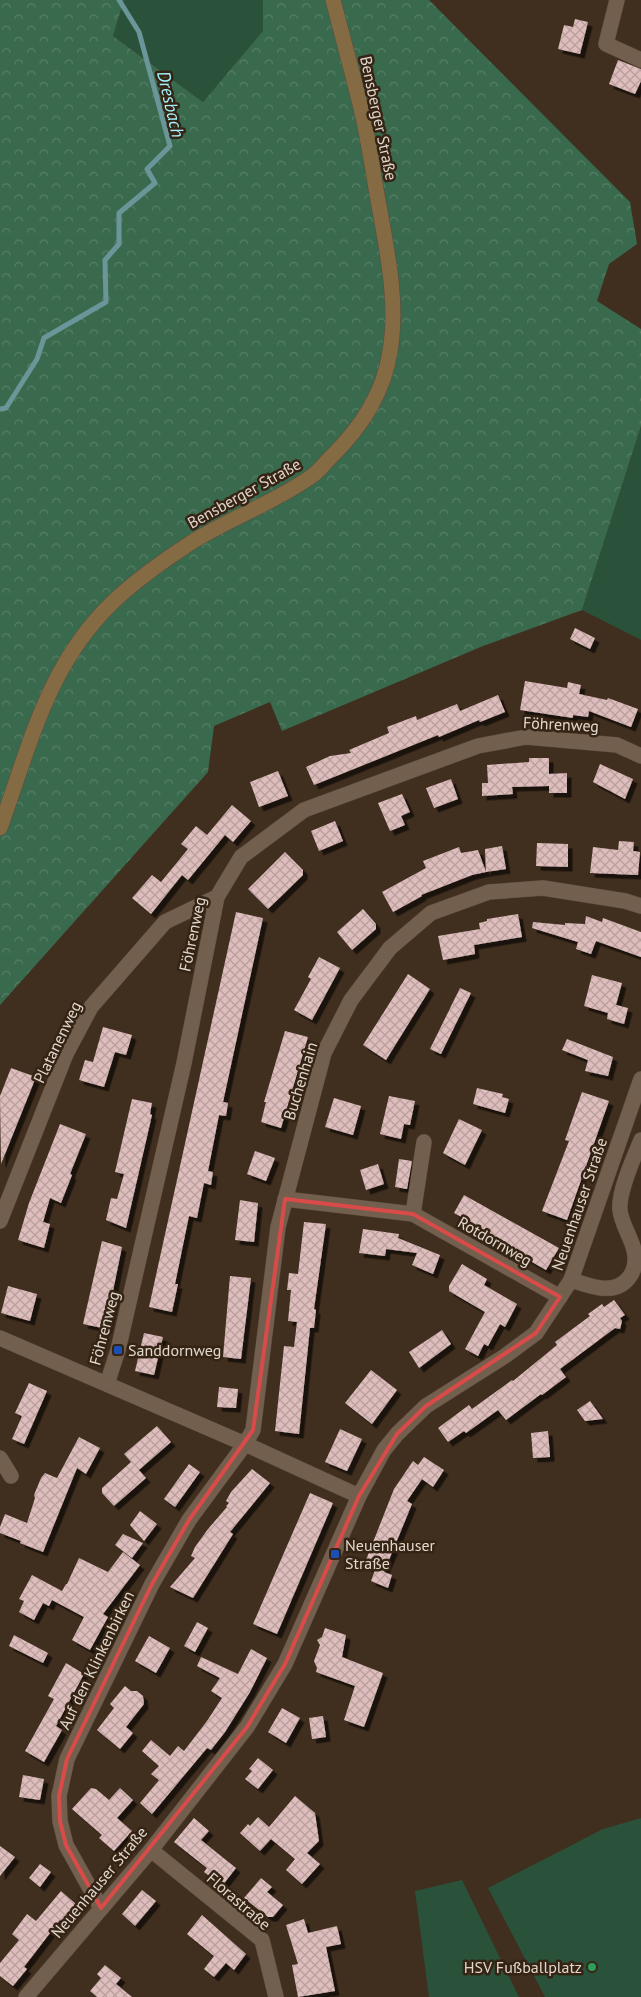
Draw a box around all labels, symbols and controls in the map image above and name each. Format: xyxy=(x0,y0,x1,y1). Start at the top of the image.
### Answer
street label: Bensberger Straße xyxy=(356,54,402,182)
water label: Dresbach xyxy=(152,68,190,140)
street label: Bensberger Straße xyxy=(184,454,304,532)
street label: Föhrenweg xyxy=(522,712,600,736)
street label: Föhrenweg xyxy=(174,895,210,973)
street label: Platanenweg xyxy=(29,998,85,1086)
street label: Buchenhain xyxy=(279,1040,321,1122)
street label: Neuenhauser Straße xyxy=(547,1135,611,1273)
street label: Rotdornweg xyxy=(454,1212,536,1270)
street label: Föhrenweg xyxy=(84,1289,124,1367)
place label: Sanddornweg xyxy=(128,1340,221,1360)
marker: Sanddornweg xyxy=(112,1344,124,1356)
place label: Neuenhauser Straße xyxy=(345,1535,436,1573)
marker: Neuenhauser Straße xyxy=(329,1548,341,1560)
street label: Auf den Klinkenbirken xyxy=(54,1587,138,1733)
street label: Neuenhauser Straße xyxy=(47,1822,151,1942)
street label: Florastraße xyxy=(203,1868,275,1934)
place label: HSV Fußballplatz xyxy=(464,1957,582,1977)
marker: HSV Fußballplatz xyxy=(586,1961,598,1973)

